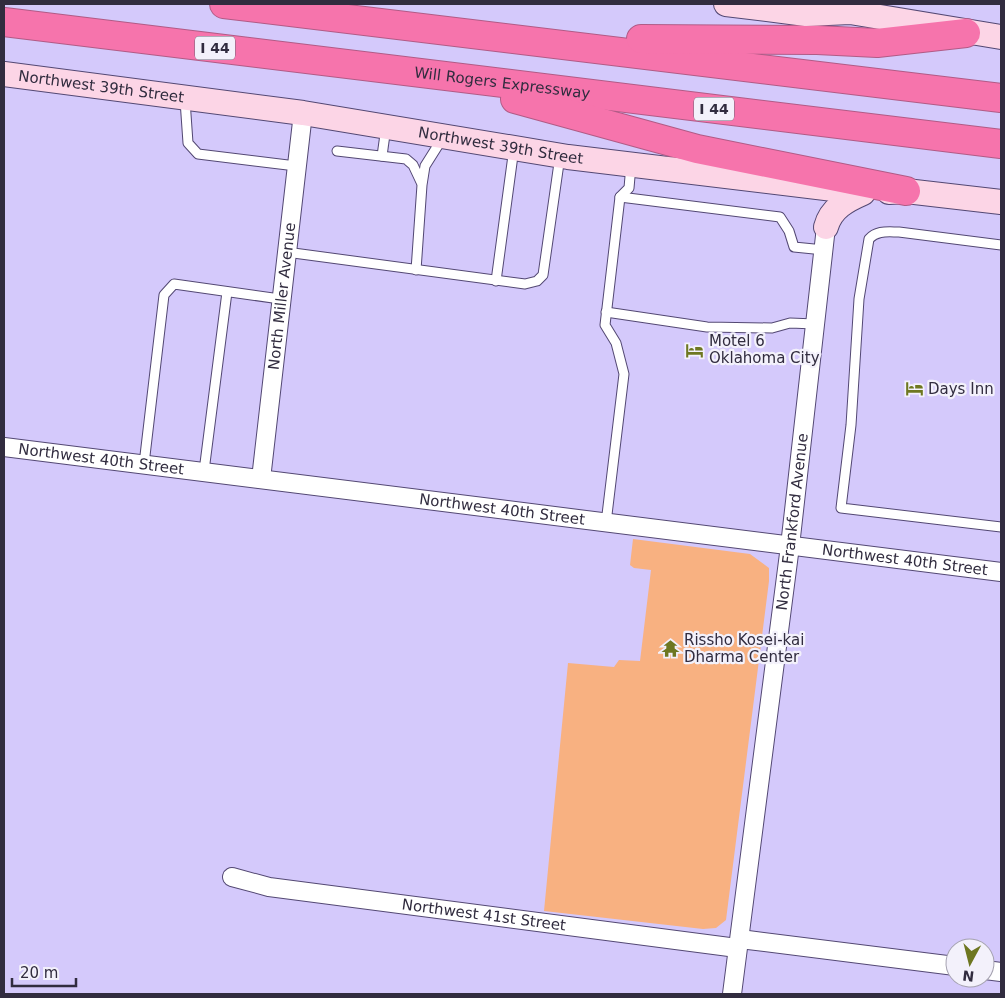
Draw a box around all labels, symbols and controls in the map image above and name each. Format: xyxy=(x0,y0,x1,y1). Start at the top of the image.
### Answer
road number: I 44 xyxy=(195,36,235,59)
street label: Will Rogers Expressway xyxy=(413,63,591,103)
street label: Northwest 39th Street xyxy=(17,67,185,106)
road number: I 44 xyxy=(694,98,734,120)
street label: Northwest 39th Street xyxy=(417,123,584,168)
street label: North Miller Avenue xyxy=(265,222,299,371)
place label: Motel 6 Oklahoma City xyxy=(709,332,820,367)
hotel icon: Motel 6 Oklahoma City xyxy=(685,340,705,360)
hotel icon: Days Inn xyxy=(904,379,924,399)
place label: Days Inn xyxy=(928,380,994,398)
street label: North Frankford Avenue xyxy=(773,432,812,612)
street label: Northwest 40th Street xyxy=(17,440,185,479)
street label: Northwest 40th Street xyxy=(418,490,586,529)
street label: Northwest 40th Street xyxy=(821,541,989,579)
place label: Rissho Kosei-kai Dharma Center xyxy=(684,631,804,666)
temple icon: Rissho Kosei-kai Dharma Center xyxy=(660,639,680,659)
street label: Northwest 41st Street xyxy=(401,895,567,935)
north arrow xyxy=(945,938,995,988)
scale bar xyxy=(12,956,76,988)
text: 20 m xyxy=(20,964,58,982)
text: N xyxy=(962,967,975,985)

